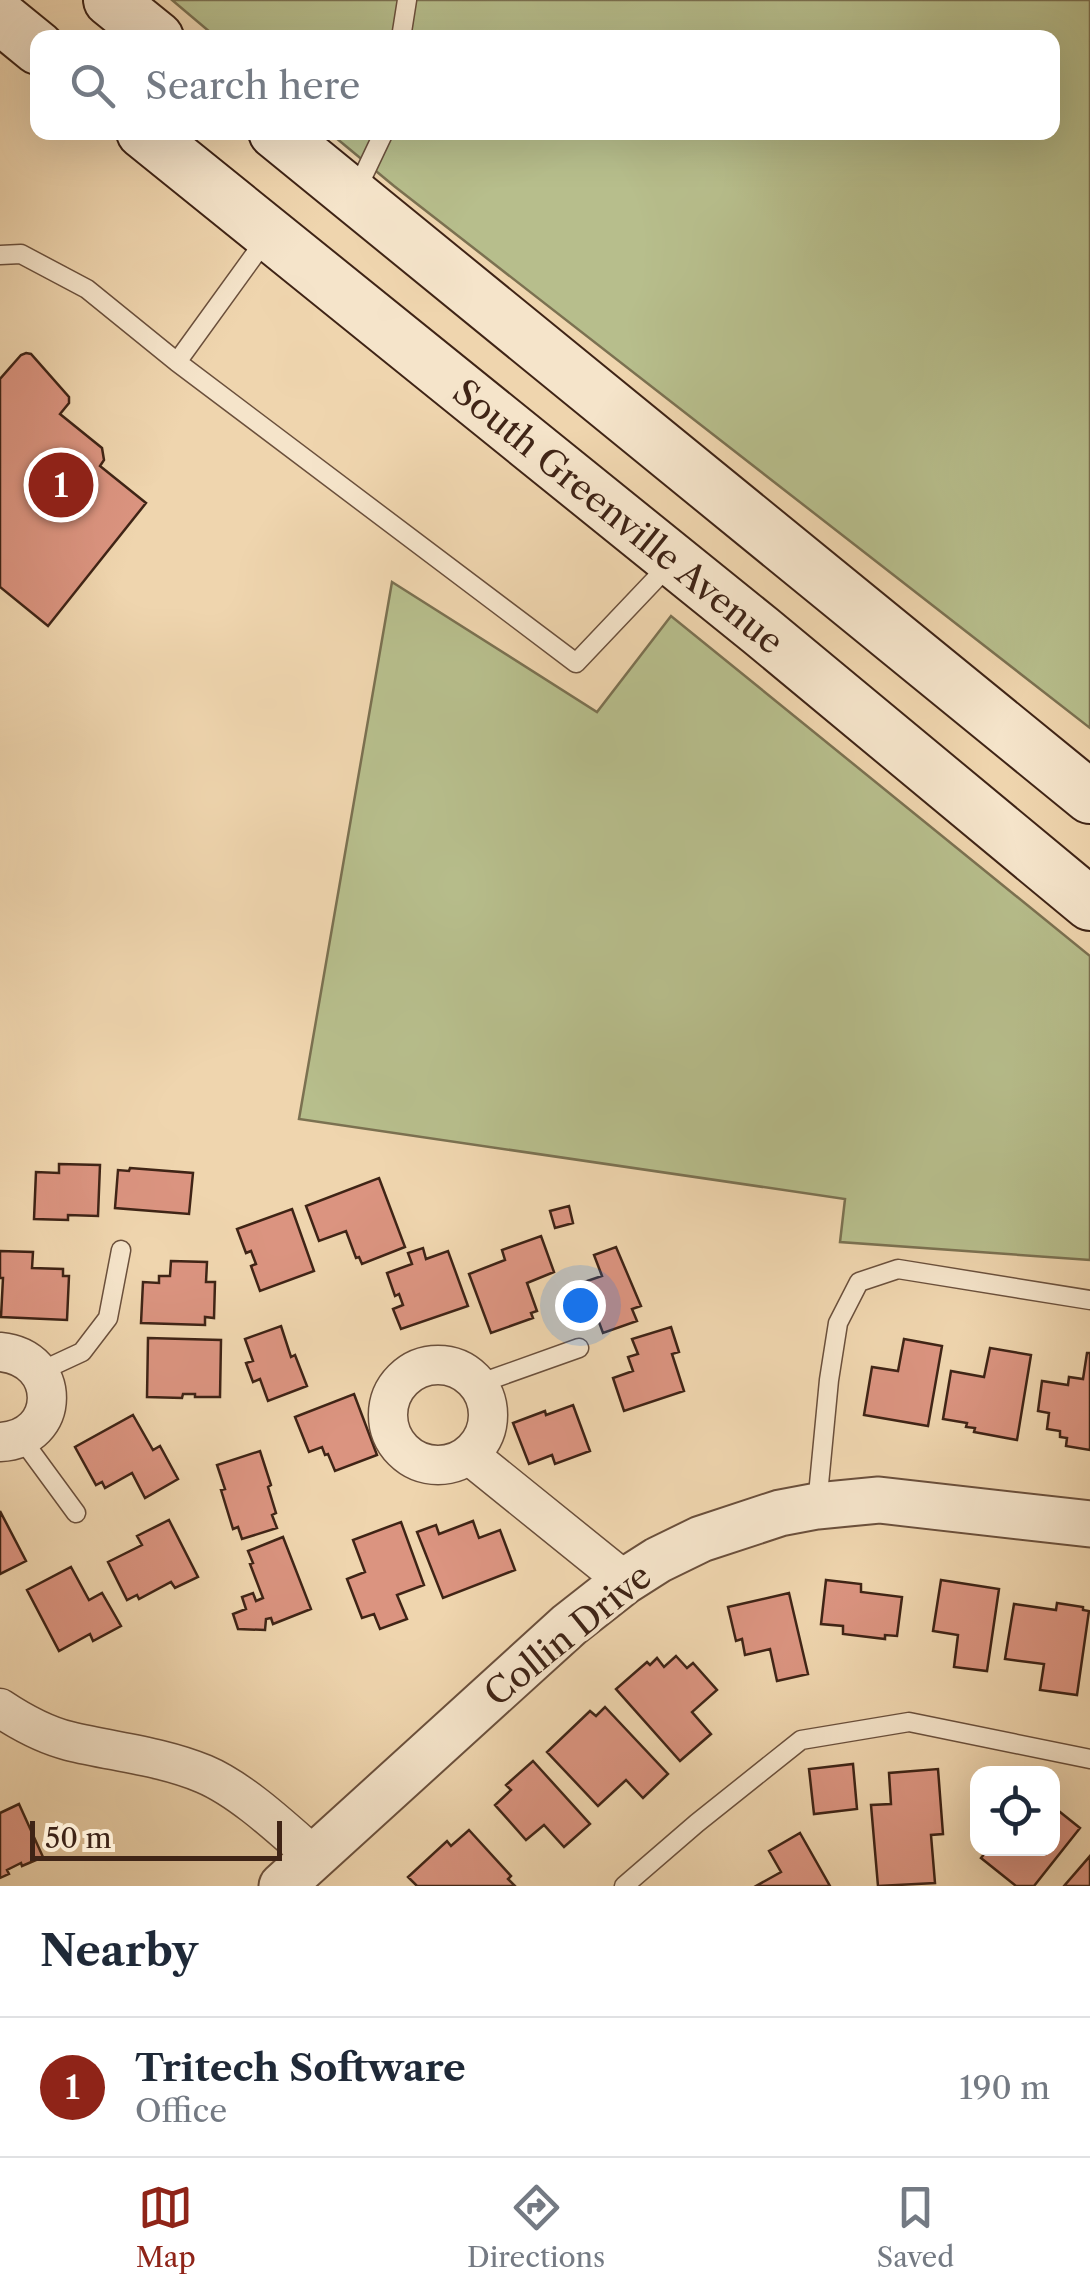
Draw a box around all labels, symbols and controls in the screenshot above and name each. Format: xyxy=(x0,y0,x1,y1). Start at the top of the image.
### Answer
search box xyxy=(30,30,1060,140)
icon: search xyxy=(65,58,120,113)
text: Search here xyxy=(145,62,360,109)
street label: South Greenville Avenue xyxy=(444,370,792,663)
pin: 1 xyxy=(28,448,94,522)
your location xyxy=(555,1280,606,1331)
street label: Collin Drive xyxy=(476,1554,660,1715)
map controls xyxy=(970,1766,1060,1856)
button: locate xyxy=(970,1766,1060,1856)
scale bar xyxy=(30,1816,282,1860)
text: 50 m xyxy=(45,1821,112,1855)
text: Nearby xyxy=(40,1925,198,1977)
text: Tritech Software xyxy=(135,2044,466,2091)
text: 1 xyxy=(65,2068,80,2107)
text: 190 m xyxy=(959,2068,1050,2107)
text: Office xyxy=(135,2091,227,2130)
tab: Map xyxy=(136,2180,196,2274)
tab: Directions xyxy=(467,2180,605,2274)
tab: Saved xyxy=(877,2180,954,2274)

